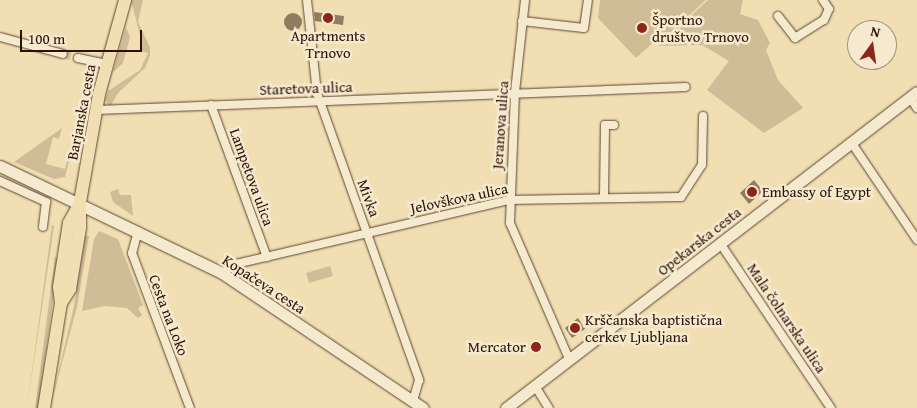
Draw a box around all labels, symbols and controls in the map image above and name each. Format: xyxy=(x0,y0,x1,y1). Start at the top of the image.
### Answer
place label: Športno društvo Trnovo xyxy=(652,10,749,45)
marker: Apartments Trnovo xyxy=(322,12,334,24)
scale bar xyxy=(22,20,145,52)
north arrow xyxy=(847,20,897,70)
text: N xyxy=(868,21,882,42)
marker: Športno društvo Trnovo xyxy=(636,22,648,34)
place label: Apartments Trnovo xyxy=(291,26,365,61)
text: 100 m xyxy=(28,28,65,49)
street label: Barjanska cesta xyxy=(63,63,99,161)
street label: Staretova ulica xyxy=(259,77,353,99)
street label: Jeranova ulica xyxy=(488,80,512,170)
street label: Lampetova ulica xyxy=(226,126,278,228)
street label: Mivka xyxy=(354,177,384,219)
street label: Jelovškova ulica xyxy=(409,179,509,217)
place label: Embassy of Egypt xyxy=(762,183,871,201)
marker: Embassy of Egypt xyxy=(746,186,758,198)
street label: Opekarska cesta xyxy=(654,203,744,279)
street label: Kopačeva cesta xyxy=(219,251,309,317)
street label: Mala čolnarska ulica xyxy=(744,260,830,376)
street label: Cesta na Loko xyxy=(145,272,193,358)
place label: Krščanska baptistična cerkev Ljubljana xyxy=(585,310,722,345)
marker: Krščanska baptistična cerkev Ljubljana xyxy=(569,322,581,334)
place label: Mercator xyxy=(468,338,526,356)
marker: Mercator xyxy=(530,341,542,353)

